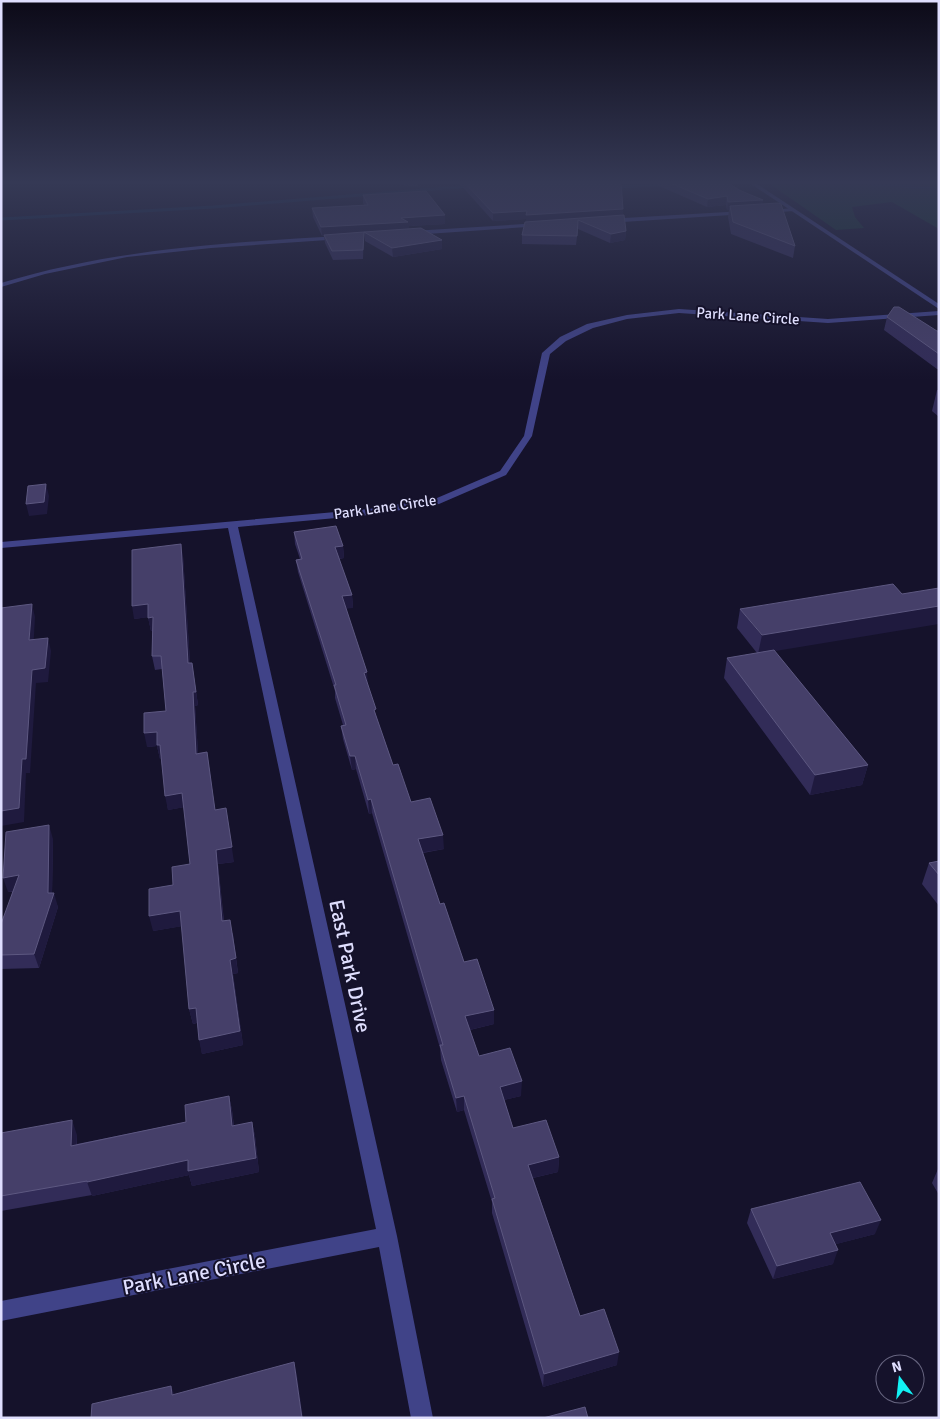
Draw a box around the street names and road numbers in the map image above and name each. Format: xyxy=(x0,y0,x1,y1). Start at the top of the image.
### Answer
street label: Park Lane Circle xyxy=(696,303,800,329)
street label: Park Lane Circle xyxy=(332,491,438,523)
street label: East Park Drive xyxy=(323,897,377,1035)
street label: Park Lane Circle xyxy=(120,1247,268,1301)

